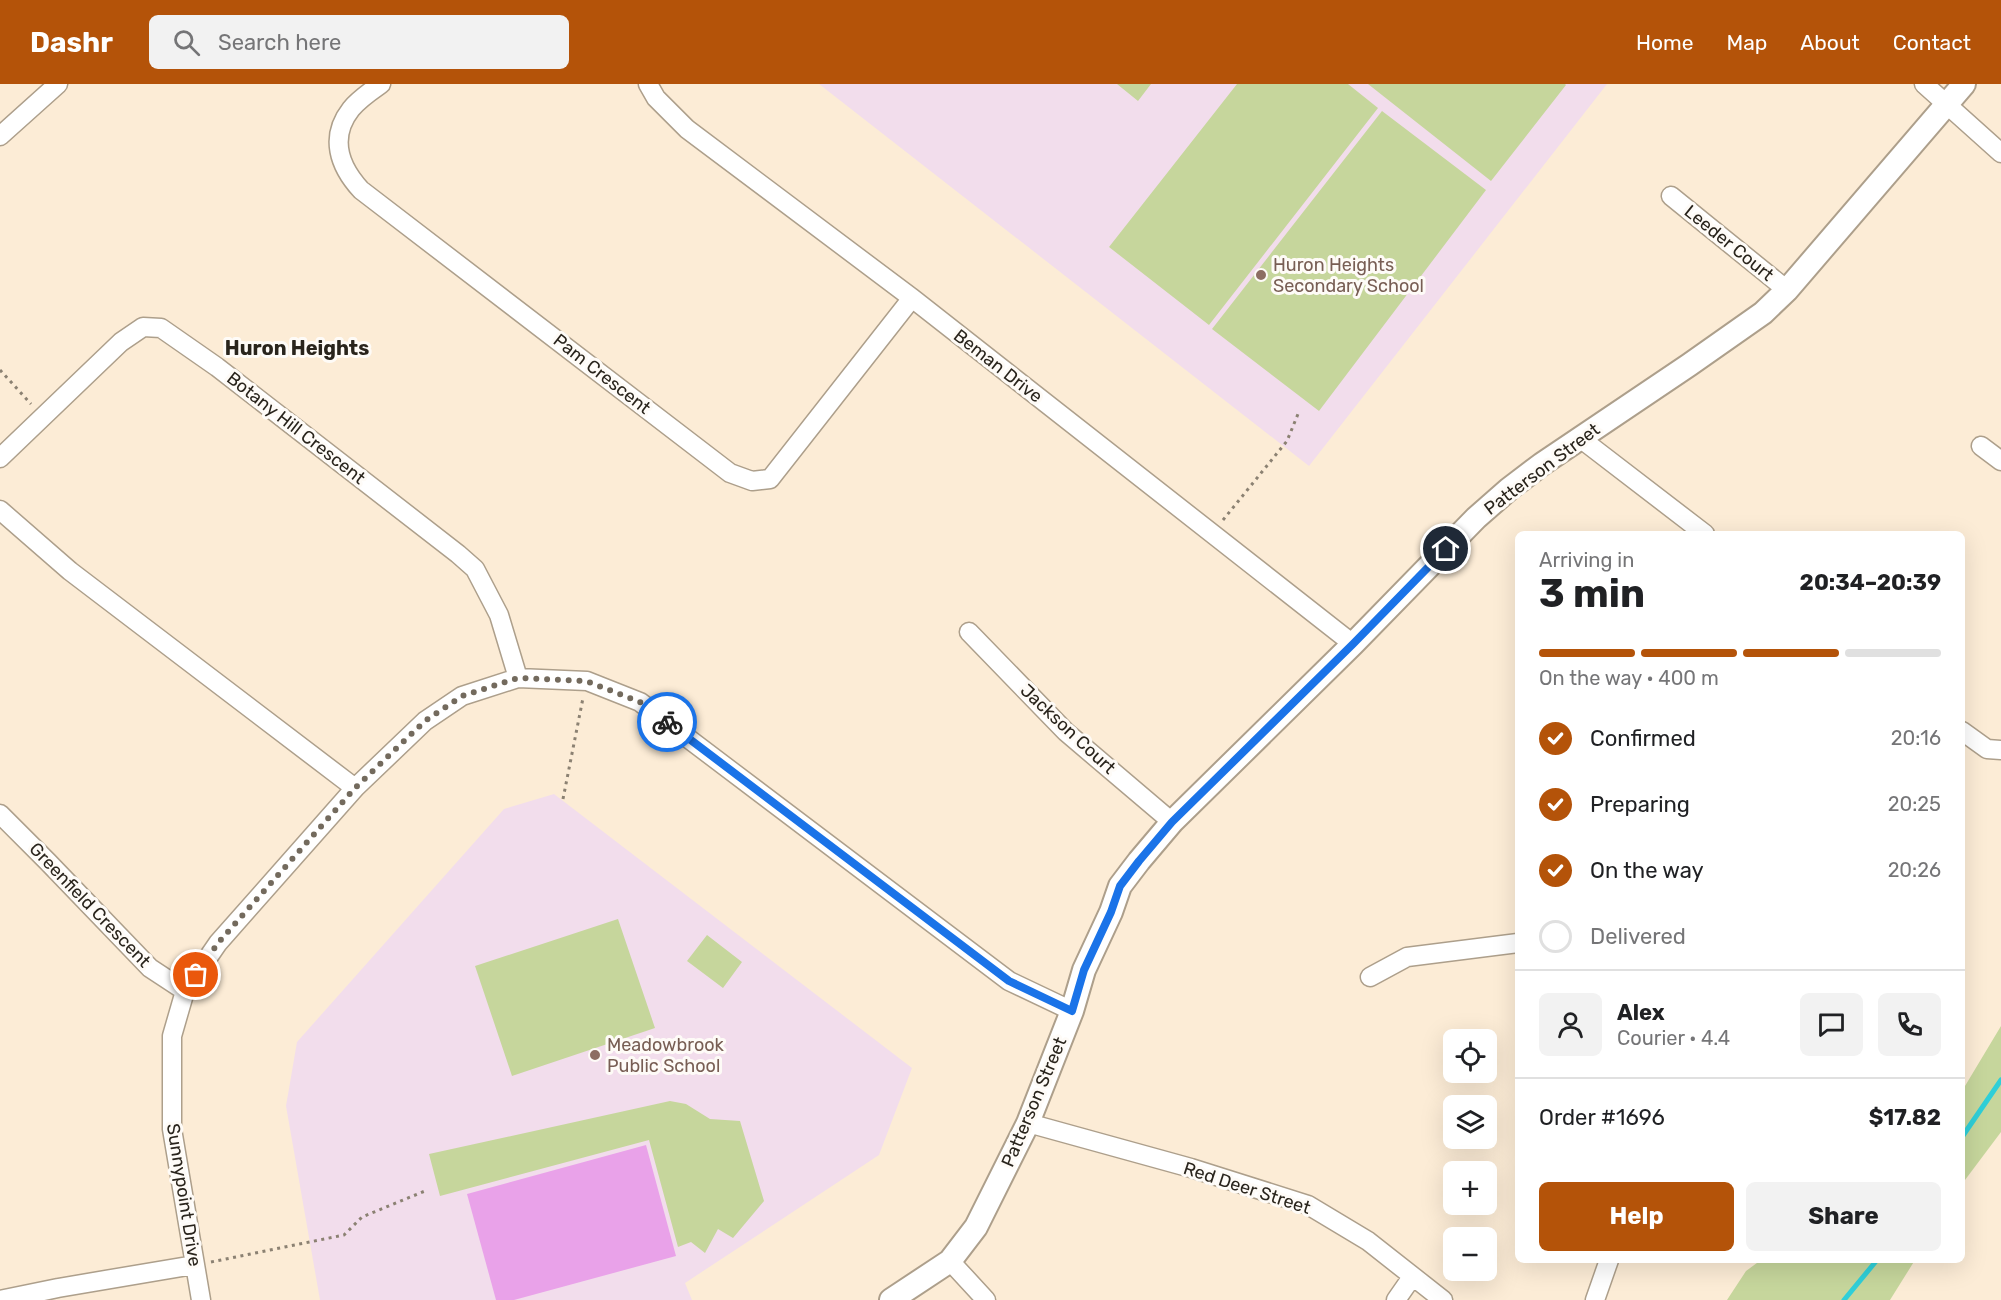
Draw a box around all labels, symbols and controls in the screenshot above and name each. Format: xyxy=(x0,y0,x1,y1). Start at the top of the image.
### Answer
search box xyxy=(149,15,569,69)
text: Dashr xyxy=(30,26,113,59)
icon: search xyxy=(170,26,203,59)
text: Search here xyxy=(218,29,341,56)
text: Home xyxy=(1636,30,1693,55)
text: Map xyxy=(1726,30,1767,55)
text: About xyxy=(1800,30,1860,55)
text: Contact xyxy=(1893,30,1971,55)
street label: Leeder Court xyxy=(1680,200,1778,286)
place label: Huron Heights Secondary School xyxy=(1273,254,1424,297)
marker: Huron Heights Secondary School xyxy=(1254,268,1268,282)
street label: Beman Drive xyxy=(949,324,1047,408)
street label: Pam Crescent xyxy=(549,329,655,419)
district label: Huron Heights xyxy=(225,336,369,360)
street label: Botany Hill Crescent xyxy=(222,367,370,489)
street label: Patterson Street xyxy=(1480,418,1604,520)
pin xyxy=(1420,523,1471,574)
icon: home xyxy=(1429,532,1462,565)
text: Arriving in xyxy=(1539,548,1634,572)
text: 20:34–20:39 xyxy=(1800,569,1941,596)
text: 3 min xyxy=(1539,571,1645,617)
text: On the way · 400 m xyxy=(1539,666,1719,690)
street label: Jackson Court xyxy=(1016,679,1120,779)
courier xyxy=(637,692,697,752)
icon: bike xyxy=(651,706,684,739)
icon: check xyxy=(1539,722,1572,755)
text: Confirmed xyxy=(1590,725,1696,752)
text: 20:16 xyxy=(1891,726,1941,750)
icon: check xyxy=(1539,788,1572,821)
text: Preparing xyxy=(1590,791,1690,818)
text: 20:25 xyxy=(1888,792,1941,816)
street label: Greenfield Crescent xyxy=(25,838,155,972)
icon: check xyxy=(1539,854,1572,887)
text: On the way xyxy=(1590,857,1704,884)
text: 20:26 xyxy=(1888,858,1941,882)
text: Delivered xyxy=(1590,923,1686,950)
pin xyxy=(170,949,221,1000)
icon: bag xyxy=(179,958,212,991)
button: person xyxy=(1539,993,1602,1056)
button: chat xyxy=(1800,993,1863,1056)
button: phone xyxy=(1878,993,1941,1056)
text: Alex xyxy=(1617,999,1665,1026)
text: Courier · 4.4 xyxy=(1617,1026,1730,1050)
map controls xyxy=(1443,1029,1497,1281)
button: locate xyxy=(1443,1029,1497,1083)
place label: Meadowbrook Public School xyxy=(607,1034,725,1077)
street label: Patterson Street xyxy=(997,1034,1071,1170)
marker: Meadowbrook Public School xyxy=(588,1048,602,1062)
button: layers xyxy=(1443,1095,1497,1149)
text: Order #1696 xyxy=(1539,1104,1665,1131)
text: $17.82 xyxy=(1869,1104,1941,1131)
street label: Sunnypoint Drive xyxy=(162,1122,206,1268)
street label: Red Deer Street xyxy=(1181,1157,1313,1219)
button: + xyxy=(1443,1161,1497,1215)
button: Help xyxy=(1539,1182,1734,1251)
button: Share xyxy=(1746,1182,1941,1251)
button: − xyxy=(1443,1227,1497,1281)

